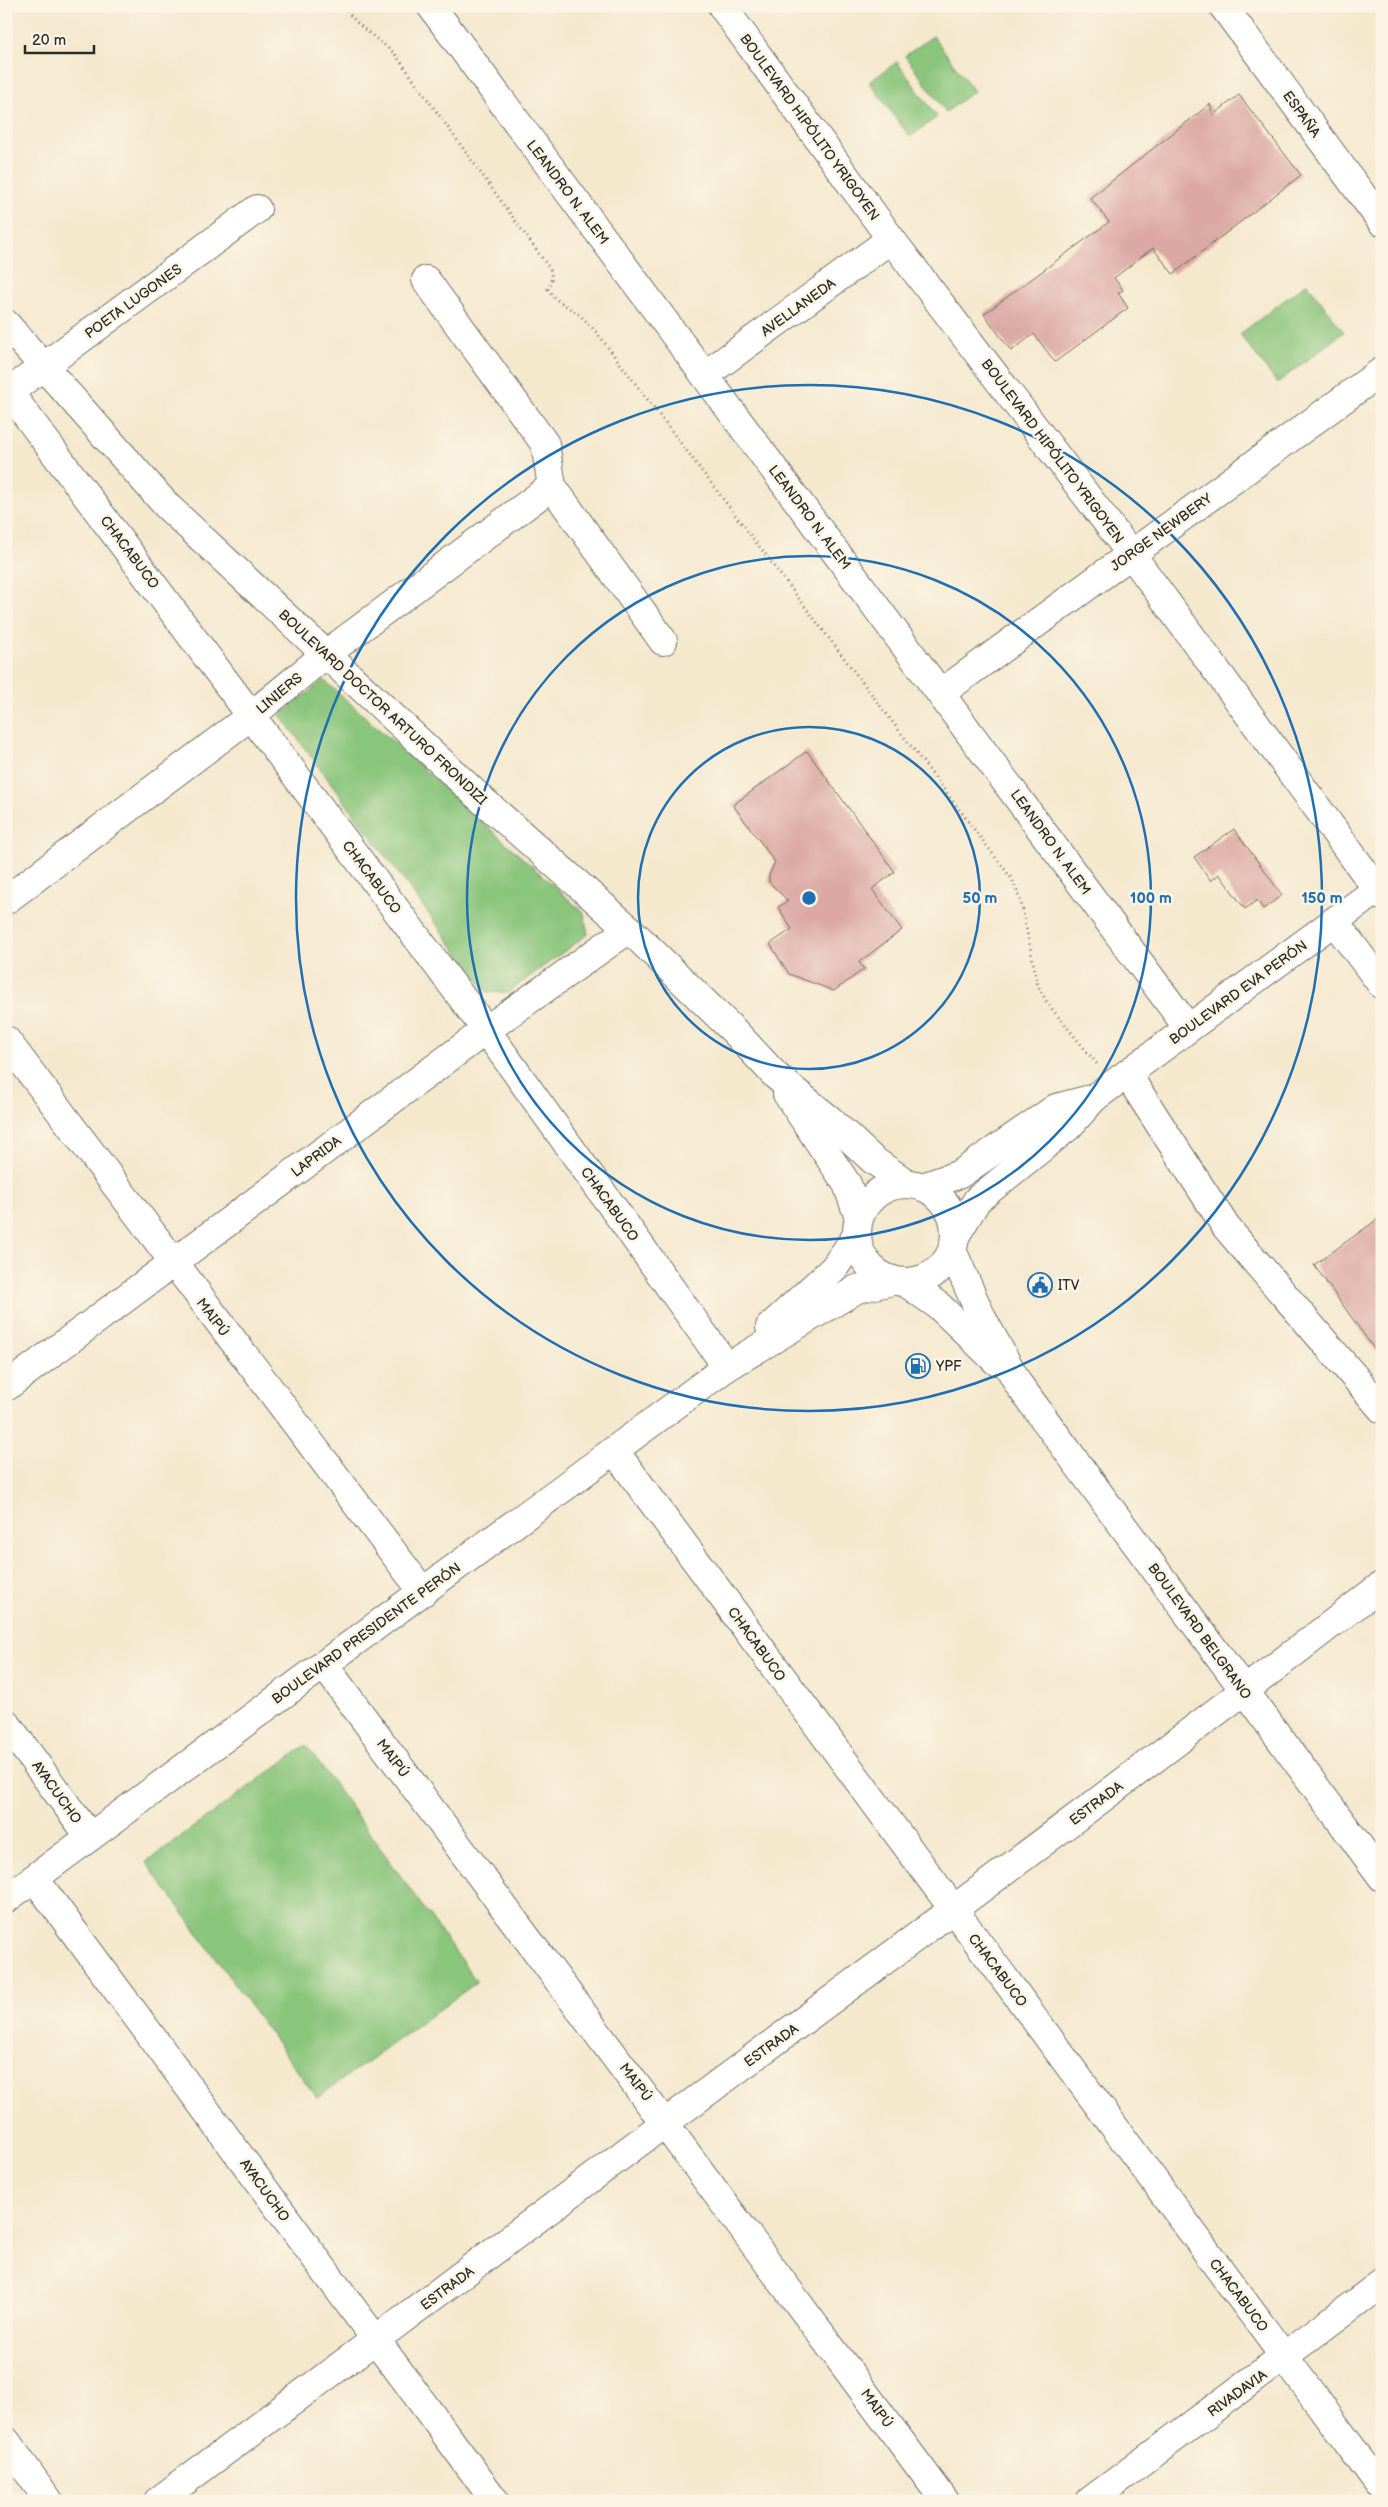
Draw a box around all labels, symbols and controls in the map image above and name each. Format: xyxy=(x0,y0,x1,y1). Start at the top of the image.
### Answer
scale bar xyxy=(25,22,94,54)
street label: BOULEVARD HIPÓLITO YRIGOYEN xyxy=(736,30,884,224)
text: 20 m xyxy=(32,31,66,50)
street label: ESPAÑA xyxy=(1279,87,1325,141)
street label: LEANDRO N. ALEM xyxy=(523,137,612,248)
street label: POETA LUGONES xyxy=(81,261,185,342)
street label: AVELLANEDA xyxy=(758,274,839,340)
street label: BOULEVARD HIPÓLITO YRIGOYEN xyxy=(978,355,1128,547)
street label: LEANDRO N. ALEM xyxy=(765,462,854,573)
street label: JORGE NEWBERY xyxy=(1107,489,1216,575)
street label: CHACABUCO xyxy=(97,512,163,593)
street label: BOULEVARD DOCTOR ARTURO FRONDIZI xyxy=(275,606,490,809)
street label: LINIERS xyxy=(253,669,306,718)
street label: LEANDRO N. ALEM xyxy=(1007,786,1094,898)
street label: CHACABUCO xyxy=(339,837,405,918)
centre of rings xyxy=(800,889,818,907)
text: 50 m xyxy=(963,889,998,908)
text: 100 m xyxy=(1130,889,1172,908)
text: 150 m xyxy=(1301,889,1343,908)
street label: BOULEVARD EVA PERÓN xyxy=(1165,936,1311,1048)
street label: LAPRIDA xyxy=(288,1132,345,1181)
street label: CHACABUCO xyxy=(577,1164,642,1245)
public building icon: ITV xyxy=(1027,1272,1053,1298)
place label: ITV xyxy=(1058,1277,1080,1294)
street label: MAIPÚ xyxy=(193,1294,233,1340)
fuel station icon: YPF xyxy=(905,1353,931,1379)
place label: YPF xyxy=(935,1358,962,1375)
street label: BOULEVARD PRESIDENTE PERÓN xyxy=(268,1558,464,1708)
street label: BOULEVARD BELGRANO xyxy=(1144,1560,1255,1703)
street label: CHACABUCO xyxy=(724,1604,789,1685)
street label: MAIPÚ xyxy=(373,1735,413,1781)
street label: AYACUCHO xyxy=(28,1758,85,1827)
street label: ESTRADA xyxy=(1066,1777,1127,1829)
street label: CHACABUCO xyxy=(965,1930,1031,2011)
street label: ESTRADA xyxy=(741,2020,802,2071)
street label: MAIPÚ xyxy=(616,2059,656,2105)
street label: AYACUCHO xyxy=(236,2156,293,2225)
street label: CHACABUCO xyxy=(1206,2255,1272,2336)
street label: ESTRADA xyxy=(417,2262,478,2314)
street label: RIVADAVIA xyxy=(1204,2366,1271,2421)
street label: MAIPÚ xyxy=(857,2385,897,2431)

